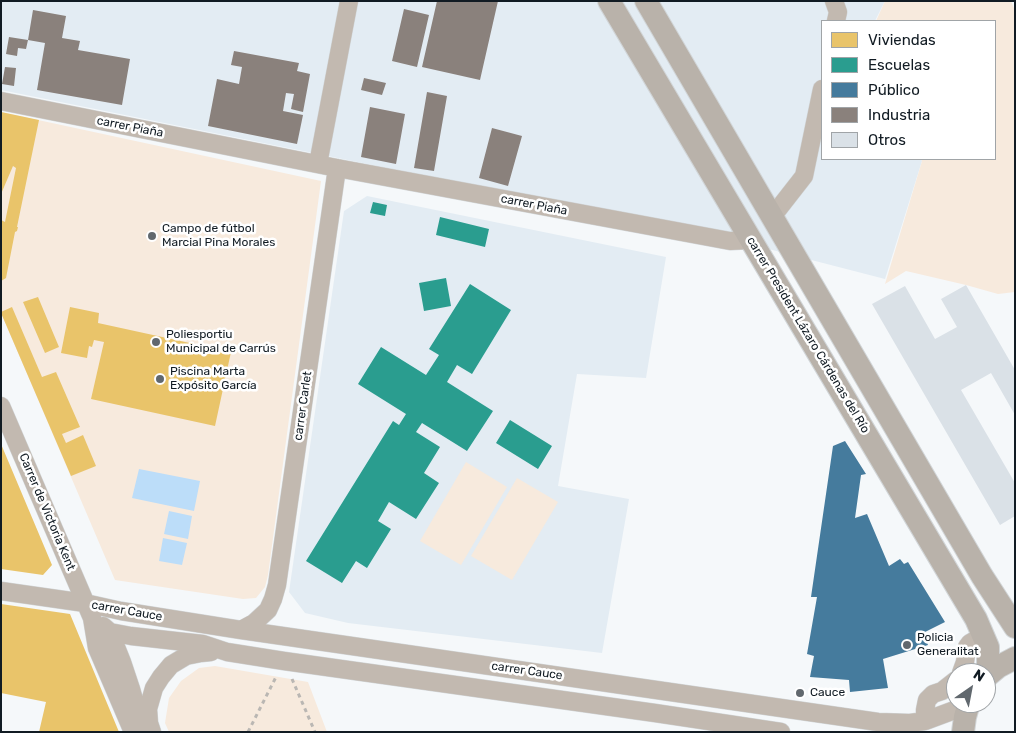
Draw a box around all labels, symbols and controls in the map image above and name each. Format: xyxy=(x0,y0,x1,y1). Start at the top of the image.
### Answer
legend xyxy=(821,20,996,160)
text: Viviendas xyxy=(868,31,936,49)
text: Escuelas xyxy=(868,56,930,74)
text: Público xyxy=(868,81,920,99)
text: Industria xyxy=(868,106,930,124)
street label: carrer Piaña xyxy=(95,113,165,141)
text: Otros xyxy=(868,131,906,149)
street label: carrer Piaña xyxy=(499,191,569,219)
place label: Campo de fútbol Marcial Pina Morales xyxy=(162,222,275,250)
marker: Campo de fútbol Marcial Pina Morales xyxy=(146,230,158,242)
street label: carrer President Lázaro Cárdenas del Río xyxy=(743,234,873,436)
place label: Poliesportiu Municipal de Carrús xyxy=(166,328,276,356)
marker: Poliesportiu Municipal de Carrús xyxy=(150,336,162,348)
place label: Piscina Marta Expósito García xyxy=(170,365,257,393)
street label: carrer Carlet xyxy=(291,370,315,442)
marker: Piscina Marta Expósito García xyxy=(154,373,166,385)
street label: Carrer de Victoria Kent xyxy=(16,451,78,573)
street label: carrer Cauce xyxy=(90,598,164,624)
place label: Policia Generalitat xyxy=(917,631,979,659)
marker: Policia Generalitat xyxy=(901,639,913,651)
street label: carrer Cauce xyxy=(491,659,563,683)
north arrow xyxy=(946,663,996,713)
text: N xyxy=(970,666,988,686)
place label: Cauce xyxy=(810,686,845,700)
marker: Cauce xyxy=(794,687,806,699)

